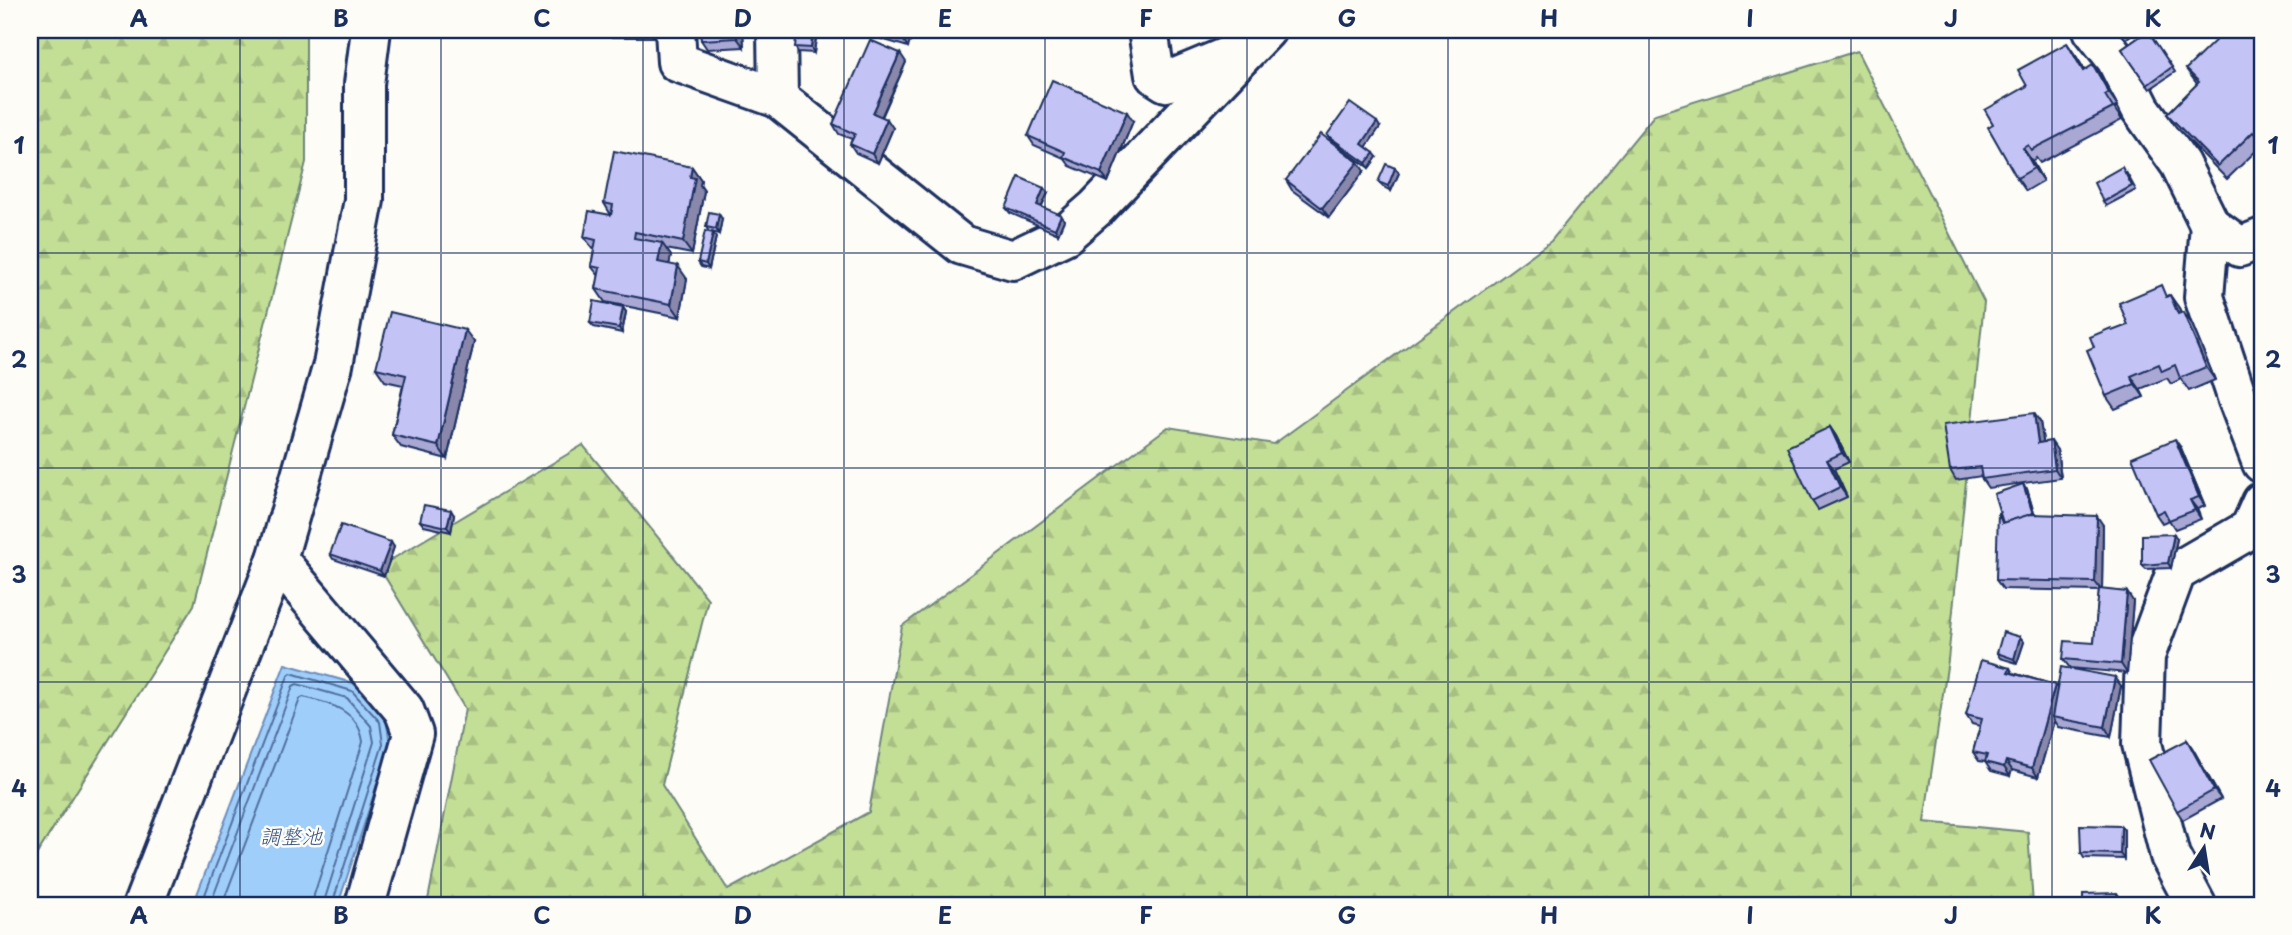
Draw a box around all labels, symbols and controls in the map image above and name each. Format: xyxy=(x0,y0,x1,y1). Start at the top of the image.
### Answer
text: A xyxy=(130,0,148,35)
text: B xyxy=(333,0,349,35)
text: C xyxy=(533,0,551,35)
text: D xyxy=(734,0,752,35)
text: E xyxy=(938,0,952,35)
text: F xyxy=(1139,0,1153,35)
text: G xyxy=(1338,0,1356,35)
text: H xyxy=(1540,0,1558,35)
text: I xyxy=(1746,0,1754,35)
text: J xyxy=(1944,0,1958,35)
text: K xyxy=(2145,0,2162,35)
text: 1 xyxy=(14,127,25,162)
text: 1 xyxy=(2268,127,2279,162)
text: 2 xyxy=(11,341,27,376)
text: 2 xyxy=(2265,341,2281,376)
text: 3 xyxy=(11,556,27,591)
text: 3 xyxy=(2265,556,2281,591)
text: 4 xyxy=(11,770,27,805)
text: 4 xyxy=(2265,770,2281,805)
north arrow xyxy=(2170,813,2240,883)
text: N xyxy=(2197,815,2218,846)
water label: 調整池 xyxy=(260,819,323,851)
text: A xyxy=(130,897,148,932)
text: B xyxy=(333,897,349,932)
text: C xyxy=(533,897,551,932)
text: D xyxy=(734,897,752,932)
text: E xyxy=(938,897,952,932)
text: F xyxy=(1139,897,1153,932)
text: G xyxy=(1338,897,1356,932)
text: H xyxy=(1540,897,1558,932)
text: I xyxy=(1746,897,1754,932)
text: J xyxy=(1944,897,1958,932)
text: K xyxy=(2145,897,2162,932)

